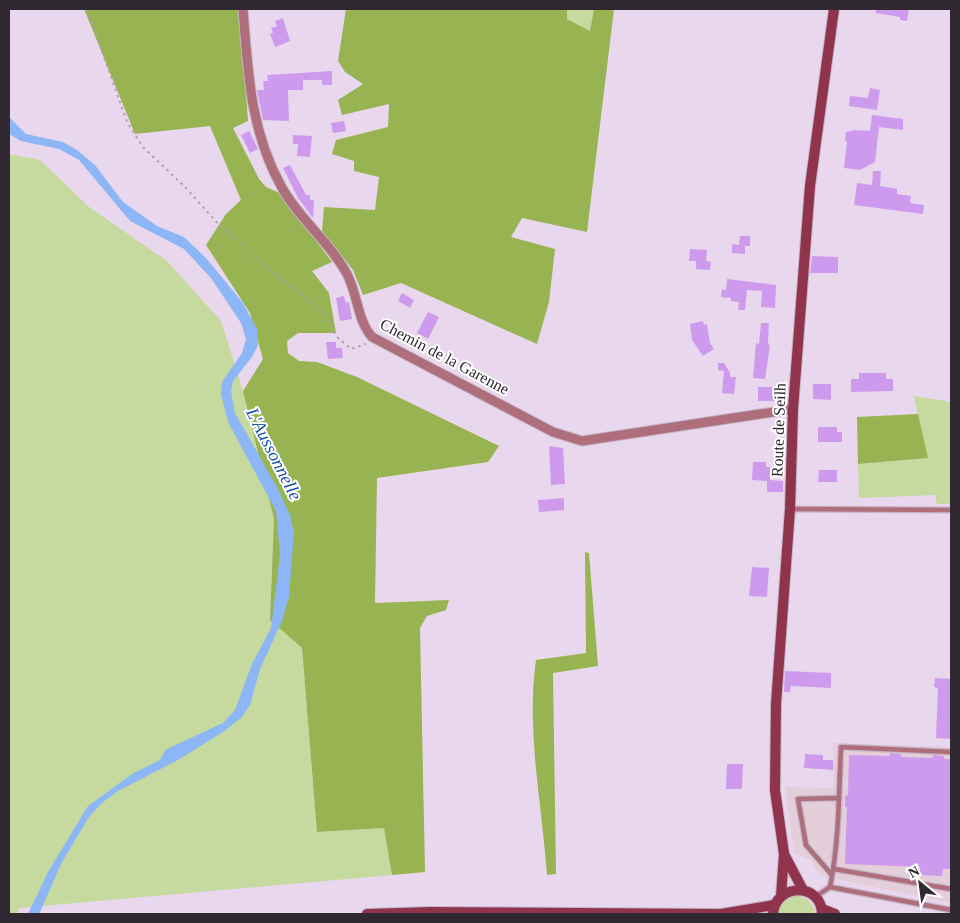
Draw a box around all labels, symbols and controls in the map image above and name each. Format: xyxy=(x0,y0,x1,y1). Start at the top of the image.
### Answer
street label: Chemin de la Garenne xyxy=(377,315,512,398)
street label: Route de Seilh xyxy=(768,383,789,477)
water label: L'Aussonnelle xyxy=(242,404,306,503)
north arrow xyxy=(895,858,945,908)
text: N xyxy=(906,863,922,881)

